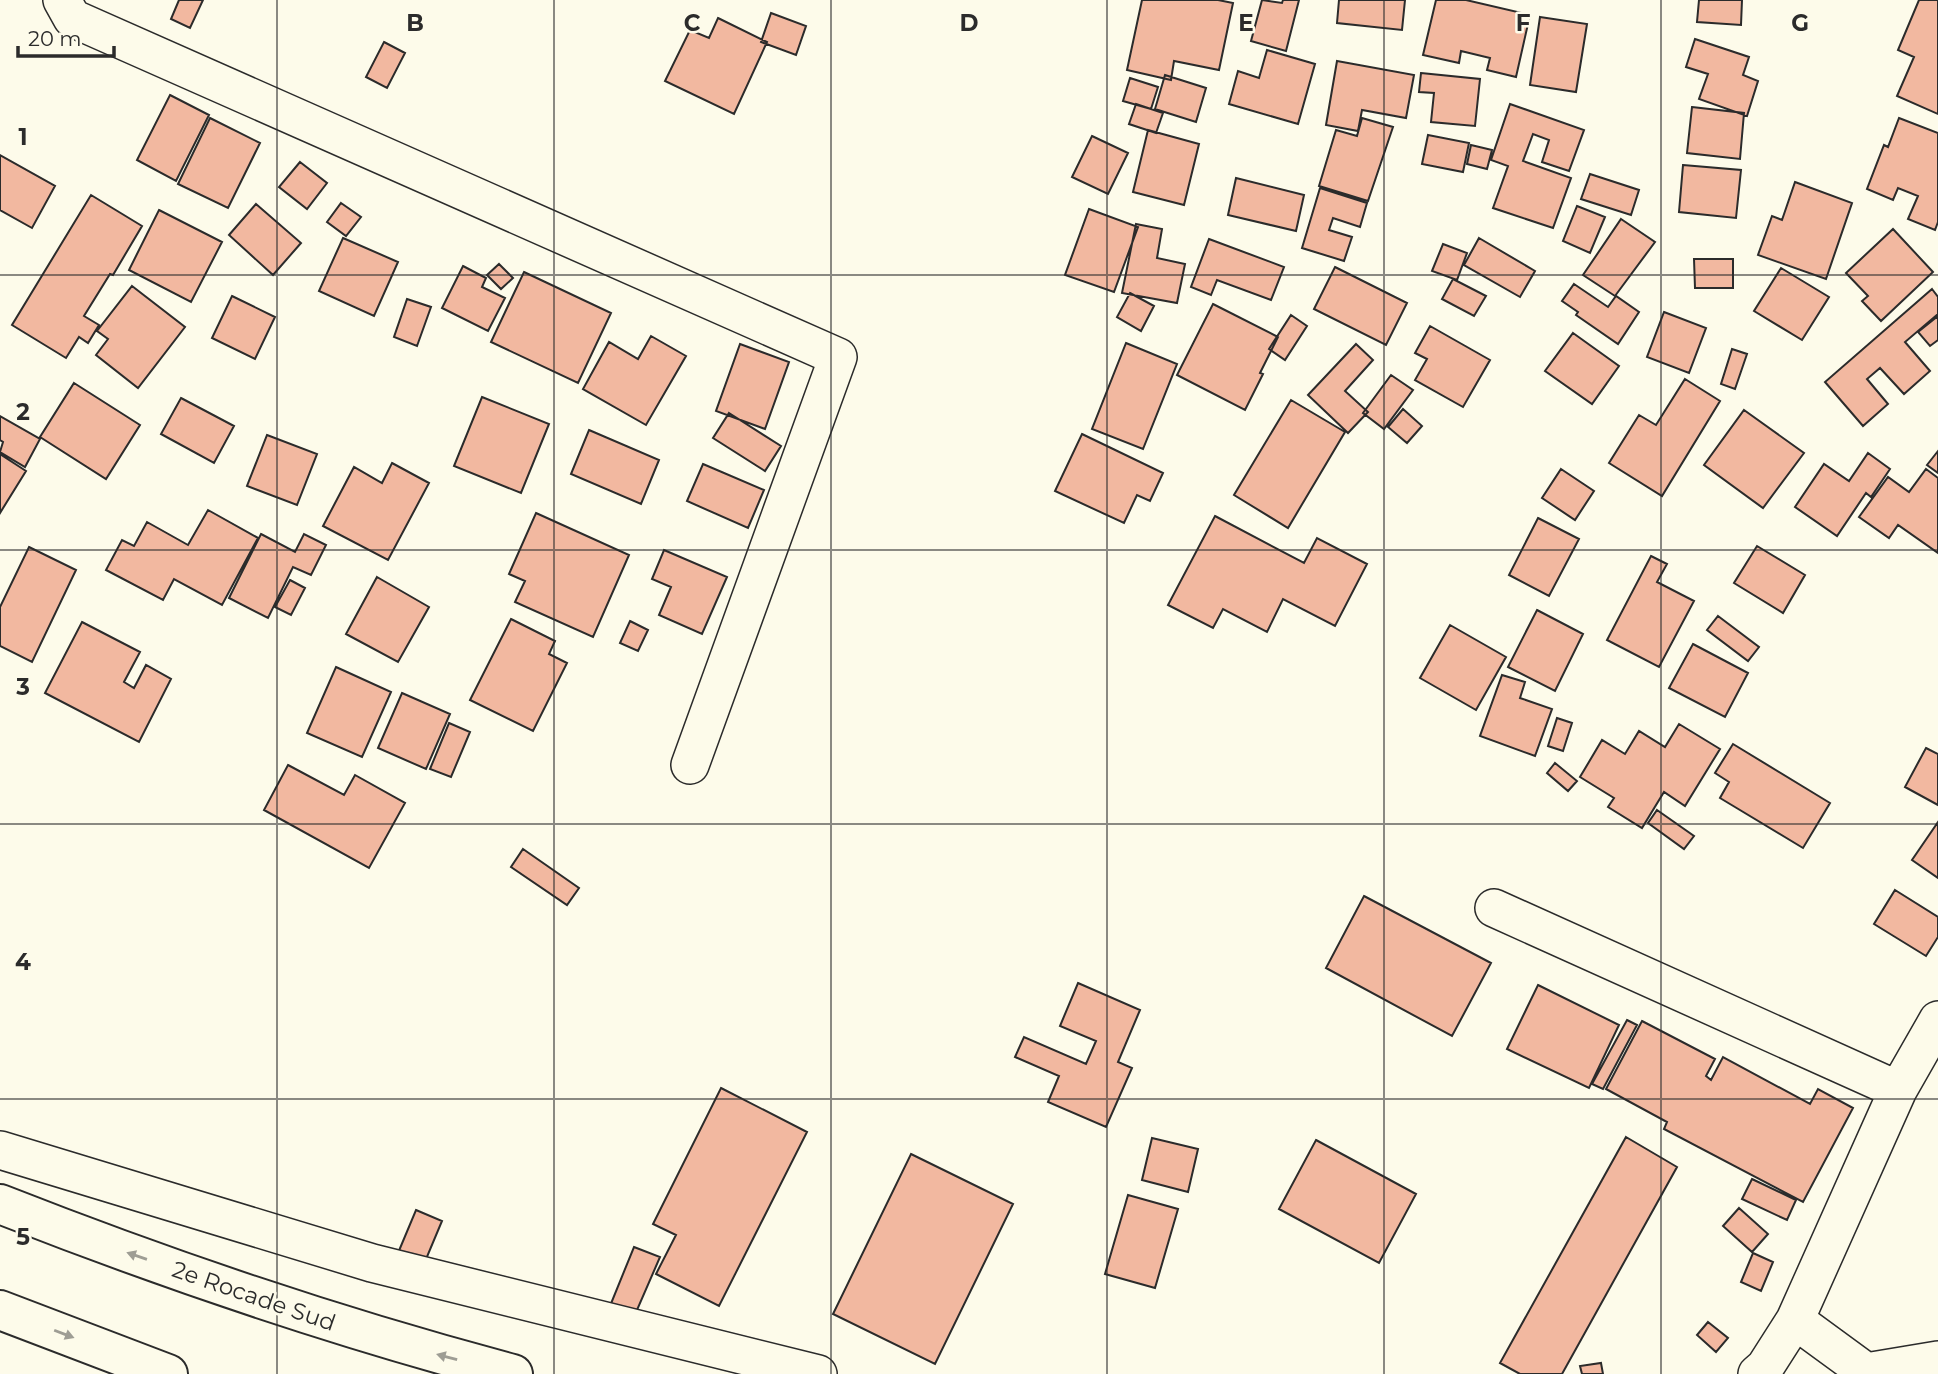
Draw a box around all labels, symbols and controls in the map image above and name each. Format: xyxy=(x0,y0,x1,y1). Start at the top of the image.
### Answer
text: B xyxy=(406,9,424,37)
text: C xyxy=(684,9,701,37)
text: D xyxy=(960,9,979,37)
text: E xyxy=(1238,9,1254,37)
text: F xyxy=(1516,9,1531,37)
text: G xyxy=(1791,9,1809,37)
scale bar xyxy=(18,14,114,58)
text: 20 m xyxy=(28,26,82,51)
text: 1 xyxy=(18,123,28,151)
text: 2 xyxy=(16,398,30,426)
text: 3 xyxy=(15,673,30,701)
text: 4 xyxy=(15,948,31,976)
text: 5 xyxy=(16,1223,30,1251)
one-way arrow xyxy=(127,1250,148,1261)
street label: 2e Rocade Sud xyxy=(169,1255,339,1337)
one-way arrow xyxy=(53,1329,74,1340)
one-way arrow xyxy=(436,1351,458,1362)

